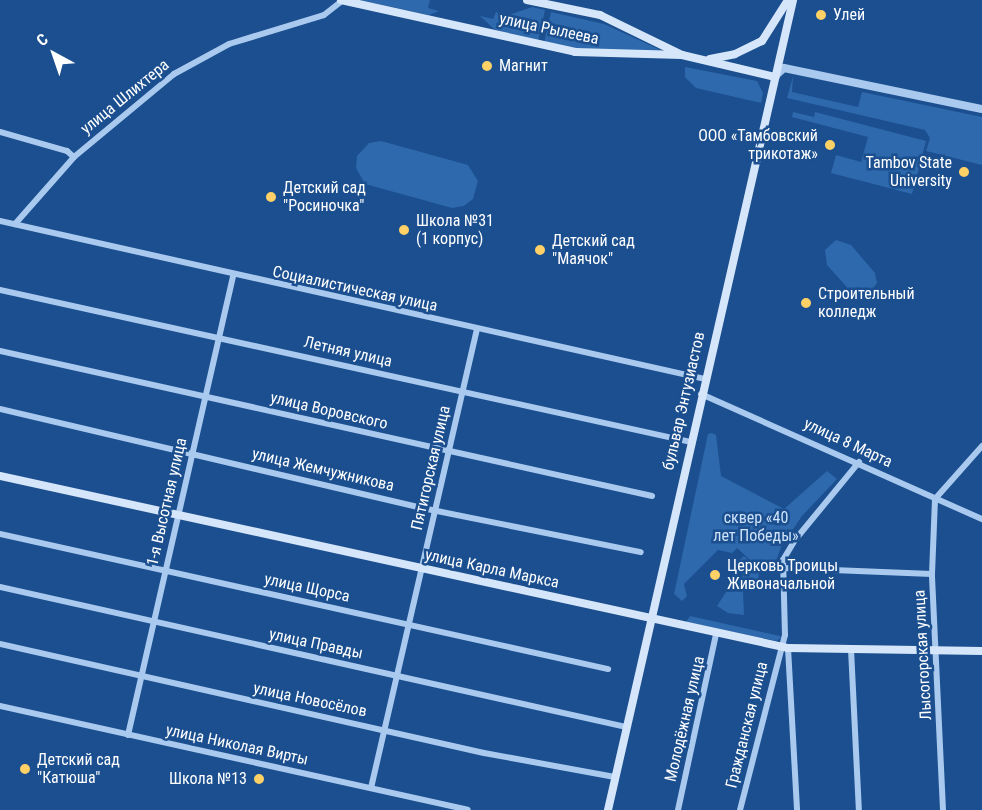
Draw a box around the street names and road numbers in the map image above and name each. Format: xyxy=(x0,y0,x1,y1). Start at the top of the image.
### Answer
street label: улица Рылеева xyxy=(498,9,600,49)
street label: улица Шлихтера xyxy=(77,56,173,138)
street label: Социалистическая улица xyxy=(271,262,439,316)
street label: бульвар Энтузиастов xyxy=(659,330,709,472)
street label: Летняя улица xyxy=(302,333,394,371)
street label: улица Воровского xyxy=(268,388,390,434)
street label: Пятигорская улица xyxy=(407,404,455,532)
street label: улица 8 Марта xyxy=(801,414,895,472)
street label: 1-я Высотная улица xyxy=(143,436,191,568)
street label: улица Жемчужникова xyxy=(250,444,396,496)
street label: улица Карла Маркса xyxy=(423,545,561,593)
street label: улица Щорса xyxy=(263,570,351,606)
street label: Лысогорская улица xyxy=(910,589,936,721)
street label: улица Правды xyxy=(267,625,365,663)
street label: Молодёжная улица xyxy=(661,654,709,784)
street label: Гражданская улица xyxy=(722,660,772,790)
street label: улица Новосёлов xyxy=(251,679,369,721)
street label: улица Николая Вирты xyxy=(164,721,310,769)

